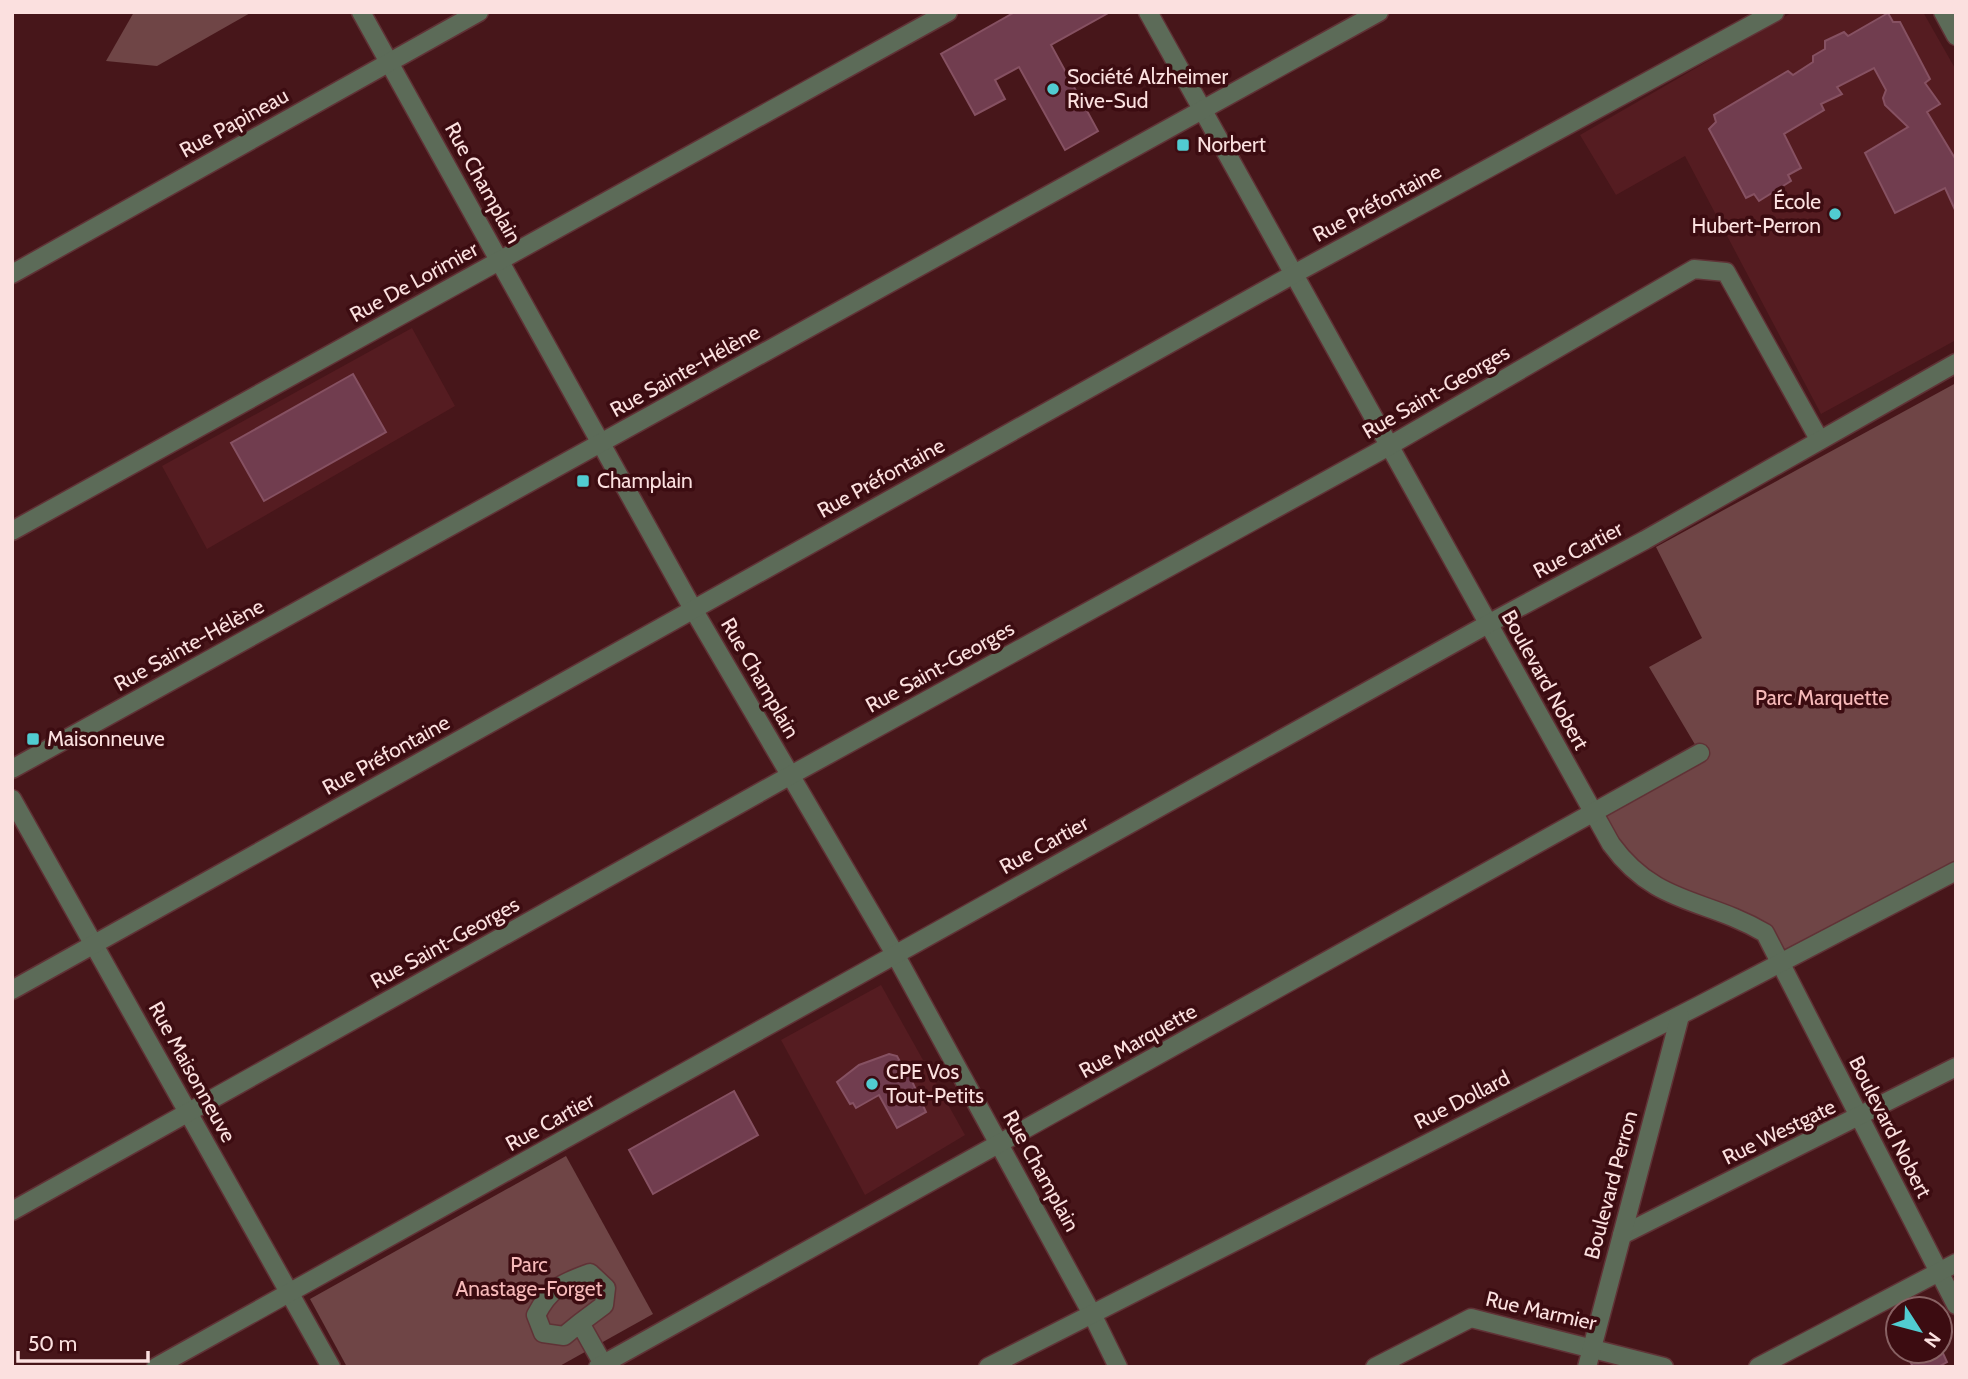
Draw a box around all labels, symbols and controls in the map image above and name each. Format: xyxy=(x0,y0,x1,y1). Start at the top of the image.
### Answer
place label: Société Alzheimer Rive-Sud xyxy=(1067,64,1228,113)
marker: Société Alzheimer Rive-Sud xyxy=(1045,81,1061,97)
street label: Rue Papineau xyxy=(175,82,292,163)
street label: Rue Champlain xyxy=(440,118,527,248)
place label: Norbert xyxy=(1197,132,1266,157)
marker: Norbert xyxy=(1175,137,1191,153)
street label: Rue Préfontaine xyxy=(1308,158,1445,247)
place label: École Hubert-Perron xyxy=(1692,189,1821,238)
marker: École Hubert-Perron xyxy=(1827,206,1843,222)
street label: Rue De Lorimier xyxy=(345,236,483,327)
street label: Rue Sainte-Hélène xyxy=(606,319,764,422)
street label: Rue Saint-Georges xyxy=(1358,339,1514,444)
street label: Rue Préfontaine xyxy=(813,432,949,523)
place label: Champlain xyxy=(597,468,693,493)
marker: Champlain xyxy=(575,473,591,489)
street label: Rue Cartier xyxy=(1529,515,1627,583)
street label: Rue Sainte-Hélène xyxy=(110,593,268,696)
street label: Boulevard Nobert xyxy=(1497,606,1594,754)
street label: Rue Champlain xyxy=(716,613,805,742)
street label: Rue Saint-Georges xyxy=(861,615,1019,718)
park label: Parc Marquette xyxy=(1755,685,1889,710)
street label: Rue Préfontaine xyxy=(318,709,454,800)
place label: Maisonneuve xyxy=(47,726,165,751)
marker: Maisonneuve xyxy=(25,731,41,747)
street label: Rue Cartier xyxy=(995,810,1093,879)
street label: Rue Saint-Georges xyxy=(366,891,524,994)
street label: Rue Maisonneuve xyxy=(144,997,241,1147)
street label: Rue Marquette xyxy=(1075,998,1201,1083)
street label: Boulevard Nobert xyxy=(1844,1052,1937,1202)
place label: CPE Vos Tout-Petits xyxy=(886,1059,984,1108)
street label: Rue Dollard xyxy=(1410,1065,1514,1134)
marker: CPE Vos Tout-Petits xyxy=(864,1076,880,1092)
street label: Rue Cartier xyxy=(501,1087,599,1156)
street label: Rue Westgate xyxy=(1718,1093,1840,1170)
street label: Rue Champlain xyxy=(998,1106,1085,1236)
street label: Boulevard Perron xyxy=(1579,1108,1642,1262)
park label: Parc Anastage-Forget xyxy=(455,1252,603,1301)
street label: Rue Marmier xyxy=(1483,1286,1599,1335)
north arrow xyxy=(1884,1295,1954,1365)
scale bar xyxy=(18,1320,147,1364)
text: N xyxy=(1919,1328,1946,1352)
text: 50 m xyxy=(28,1331,77,1356)

